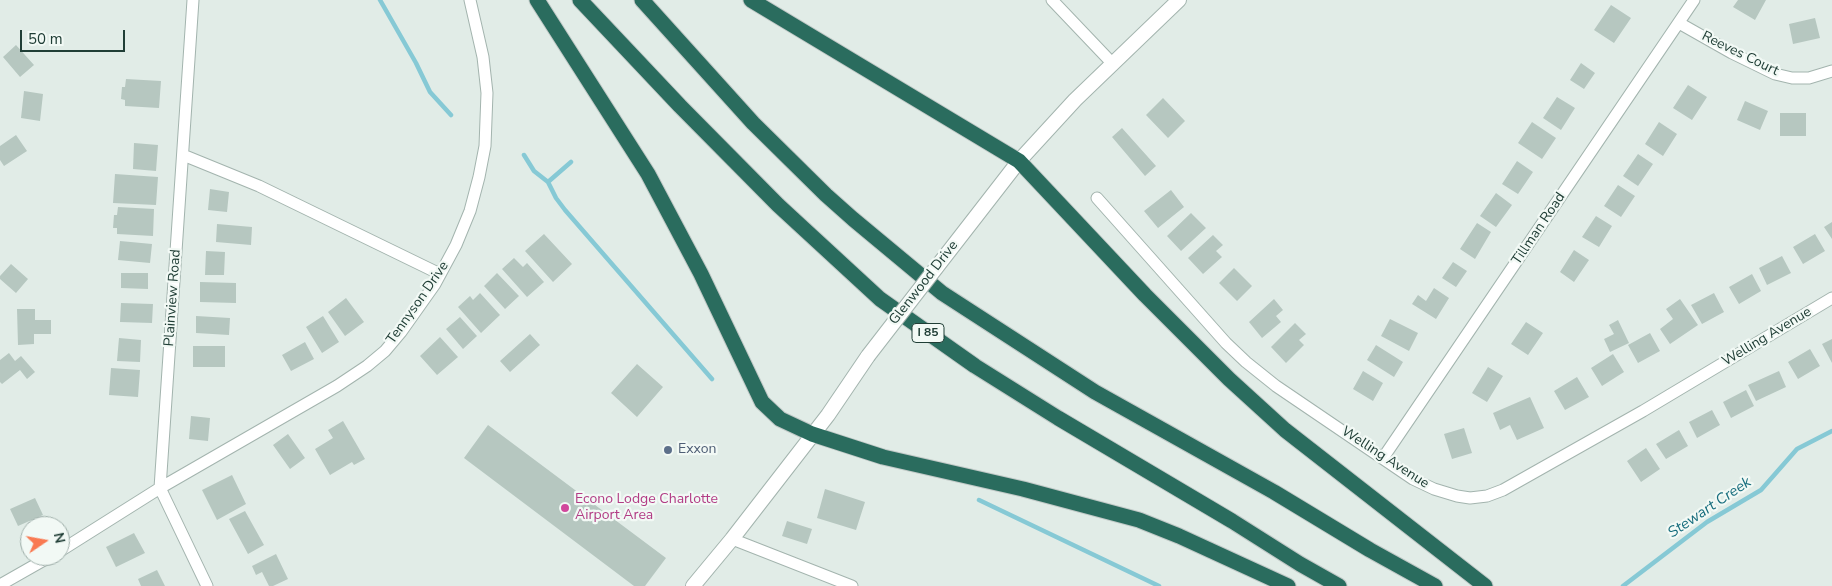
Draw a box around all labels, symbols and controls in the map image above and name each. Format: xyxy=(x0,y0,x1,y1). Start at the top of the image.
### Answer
scale bar xyxy=(22,20,128,52)
street label: Reeves Court xyxy=(1699,28,1781,80)
text: 50 m xyxy=(28,29,63,49)
street label: Tillman Road xyxy=(1509,190,1569,268)
street label: Glenwood Drive xyxy=(886,238,962,328)
street label: Plainview Road xyxy=(161,249,185,347)
street label: Tennyson Drive xyxy=(383,258,453,348)
street label: Welling Avenue xyxy=(1719,304,1815,370)
road number: I 85 xyxy=(912,323,944,342)
street label: Welling Avenue xyxy=(1338,423,1432,493)
place label: Exxon xyxy=(678,442,716,458)
marker: Exxon xyxy=(662,444,674,456)
water label: Stewart Creek xyxy=(1665,474,1755,542)
place label: Econo Lodge Charlotte Airport Area xyxy=(575,492,718,524)
marker: Econo Lodge Charlotte Airport Area xyxy=(559,502,571,514)
north arrow xyxy=(20,516,70,566)
text: N xyxy=(49,531,70,545)

